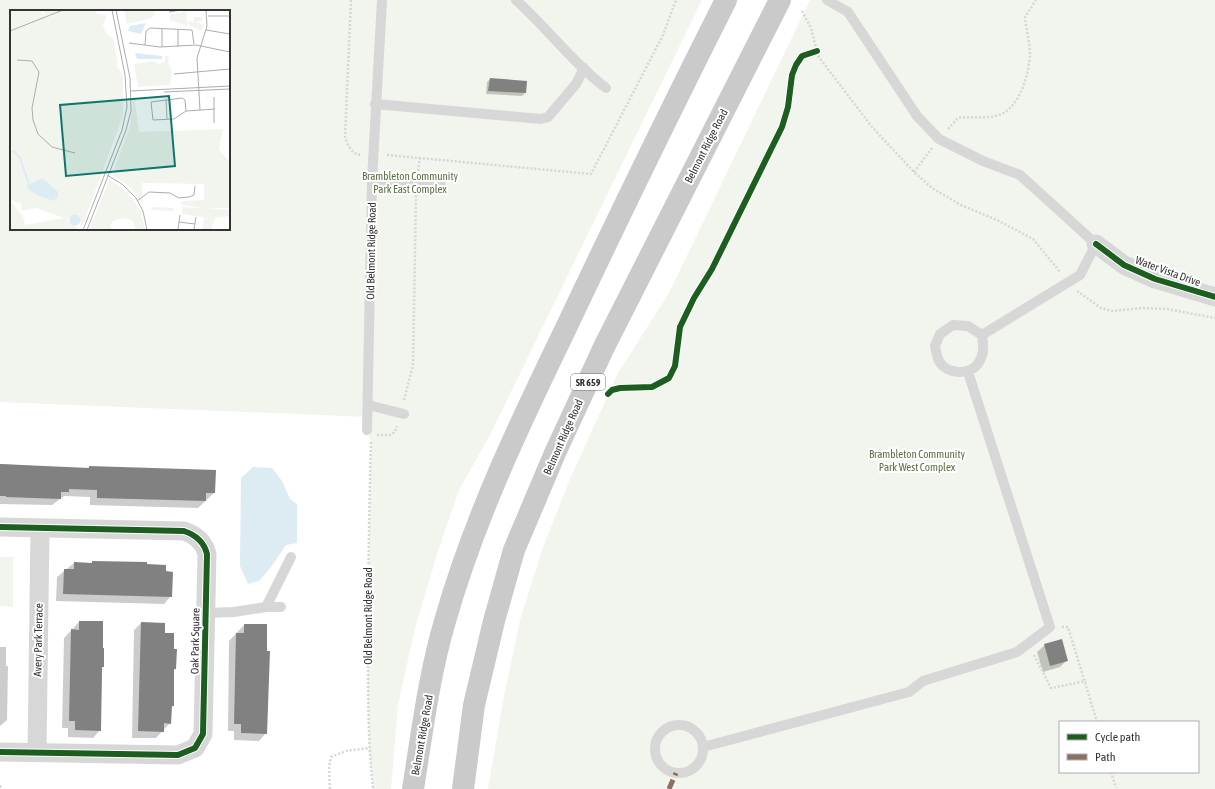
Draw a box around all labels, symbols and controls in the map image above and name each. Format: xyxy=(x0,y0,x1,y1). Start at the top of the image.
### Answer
inset map xyxy=(10,10,230,230)
street label: Belmont Ridge Road xyxy=(682,107,730,185)
park label: Brambleton Community Park East Complex xyxy=(362,170,459,195)
street label: Old Belmont Ridge Road xyxy=(364,202,378,300)
street label: Water Vista Drive xyxy=(1134,254,1202,288)
road number: SR 659 xyxy=(571,374,605,390)
street label: Belmont Ridge Road xyxy=(541,397,585,477)
park label: Brambleton Community Park West Complex xyxy=(869,448,966,473)
street label: Old Belmont Ridge Road xyxy=(362,567,374,665)
street label: Avery Park Terrace xyxy=(31,603,45,677)
street label: Oak Park Square xyxy=(188,608,202,674)
street label: Belmont Ridge Road xyxy=(409,694,435,776)
legend xyxy=(1059,721,1199,773)
text: Cycle path xyxy=(1095,730,1140,744)
text: Path xyxy=(1095,750,1116,764)

